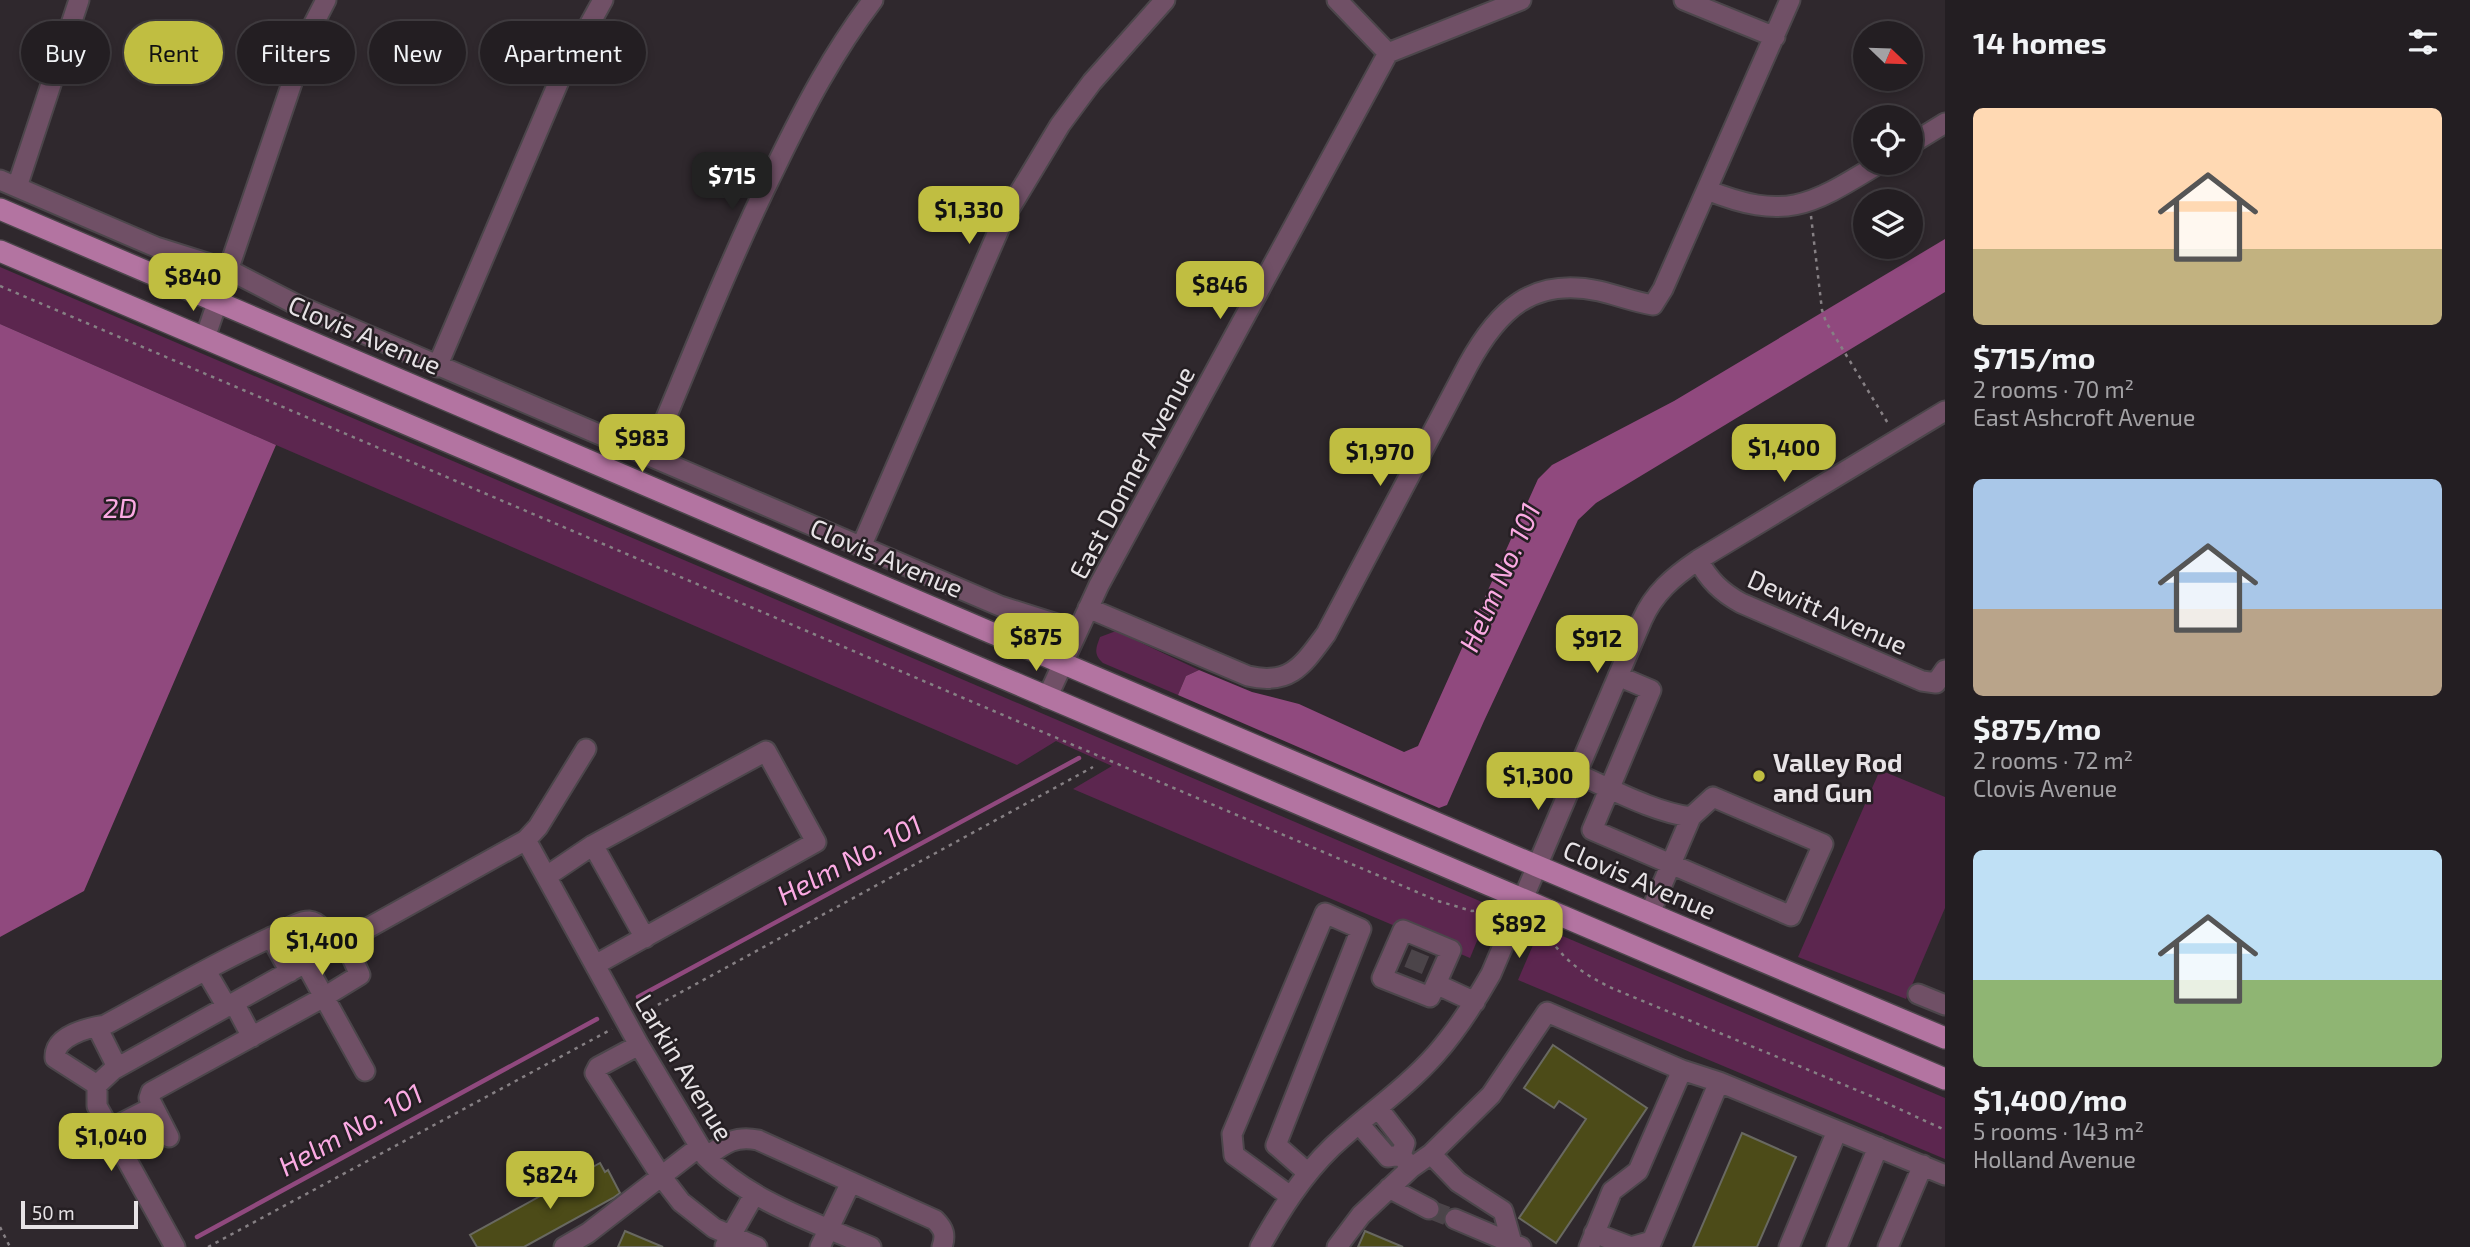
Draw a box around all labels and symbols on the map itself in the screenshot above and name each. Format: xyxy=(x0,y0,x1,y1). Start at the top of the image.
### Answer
north arrow xyxy=(1853,21,1923,91)
pin: $715 xyxy=(691,152,773,212)
pin: $1,330 xyxy=(912,187,1026,246)
pin: $840 xyxy=(152,254,234,313)
pin: $846 xyxy=(1179,262,1261,321)
street label: Clovis Avenue xyxy=(284,288,446,380)
street label: East Donner Avenue xyxy=(1062,360,1200,584)
pin: $983 xyxy=(601,414,683,474)
pin: $1,400 xyxy=(1727,424,1841,484)
pin: $1,970 xyxy=(1323,428,1437,488)
water label: 2D xyxy=(103,490,137,524)
water label: Helm No. 101 xyxy=(1451,497,1547,657)
street label: Clovis Avenue xyxy=(806,511,968,603)
street label: Dewitt Avenue xyxy=(1743,562,1913,660)
pin: $875 xyxy=(995,614,1077,673)
pin: $912 xyxy=(1556,616,1638,675)
place label: Valley Rod and Gun xyxy=(1773,746,1903,807)
pin: $1,300 xyxy=(1481,752,1595,812)
marker: Valley Rod and Gun xyxy=(1751,768,1767,784)
water label: Helm No. 101 xyxy=(771,807,927,911)
street label: Clovis Avenue xyxy=(1559,833,1721,925)
pin: $892 xyxy=(1478,900,1560,960)
pin: $1,400 xyxy=(265,918,379,977)
street label: Larkin Avenue xyxy=(629,988,741,1146)
water label: Helm No. 101 xyxy=(272,1075,428,1183)
pin: $1,040 xyxy=(54,1114,168,1173)
pin: $824 xyxy=(509,1152,591,1211)
scale bar xyxy=(21,1198,138,1230)

